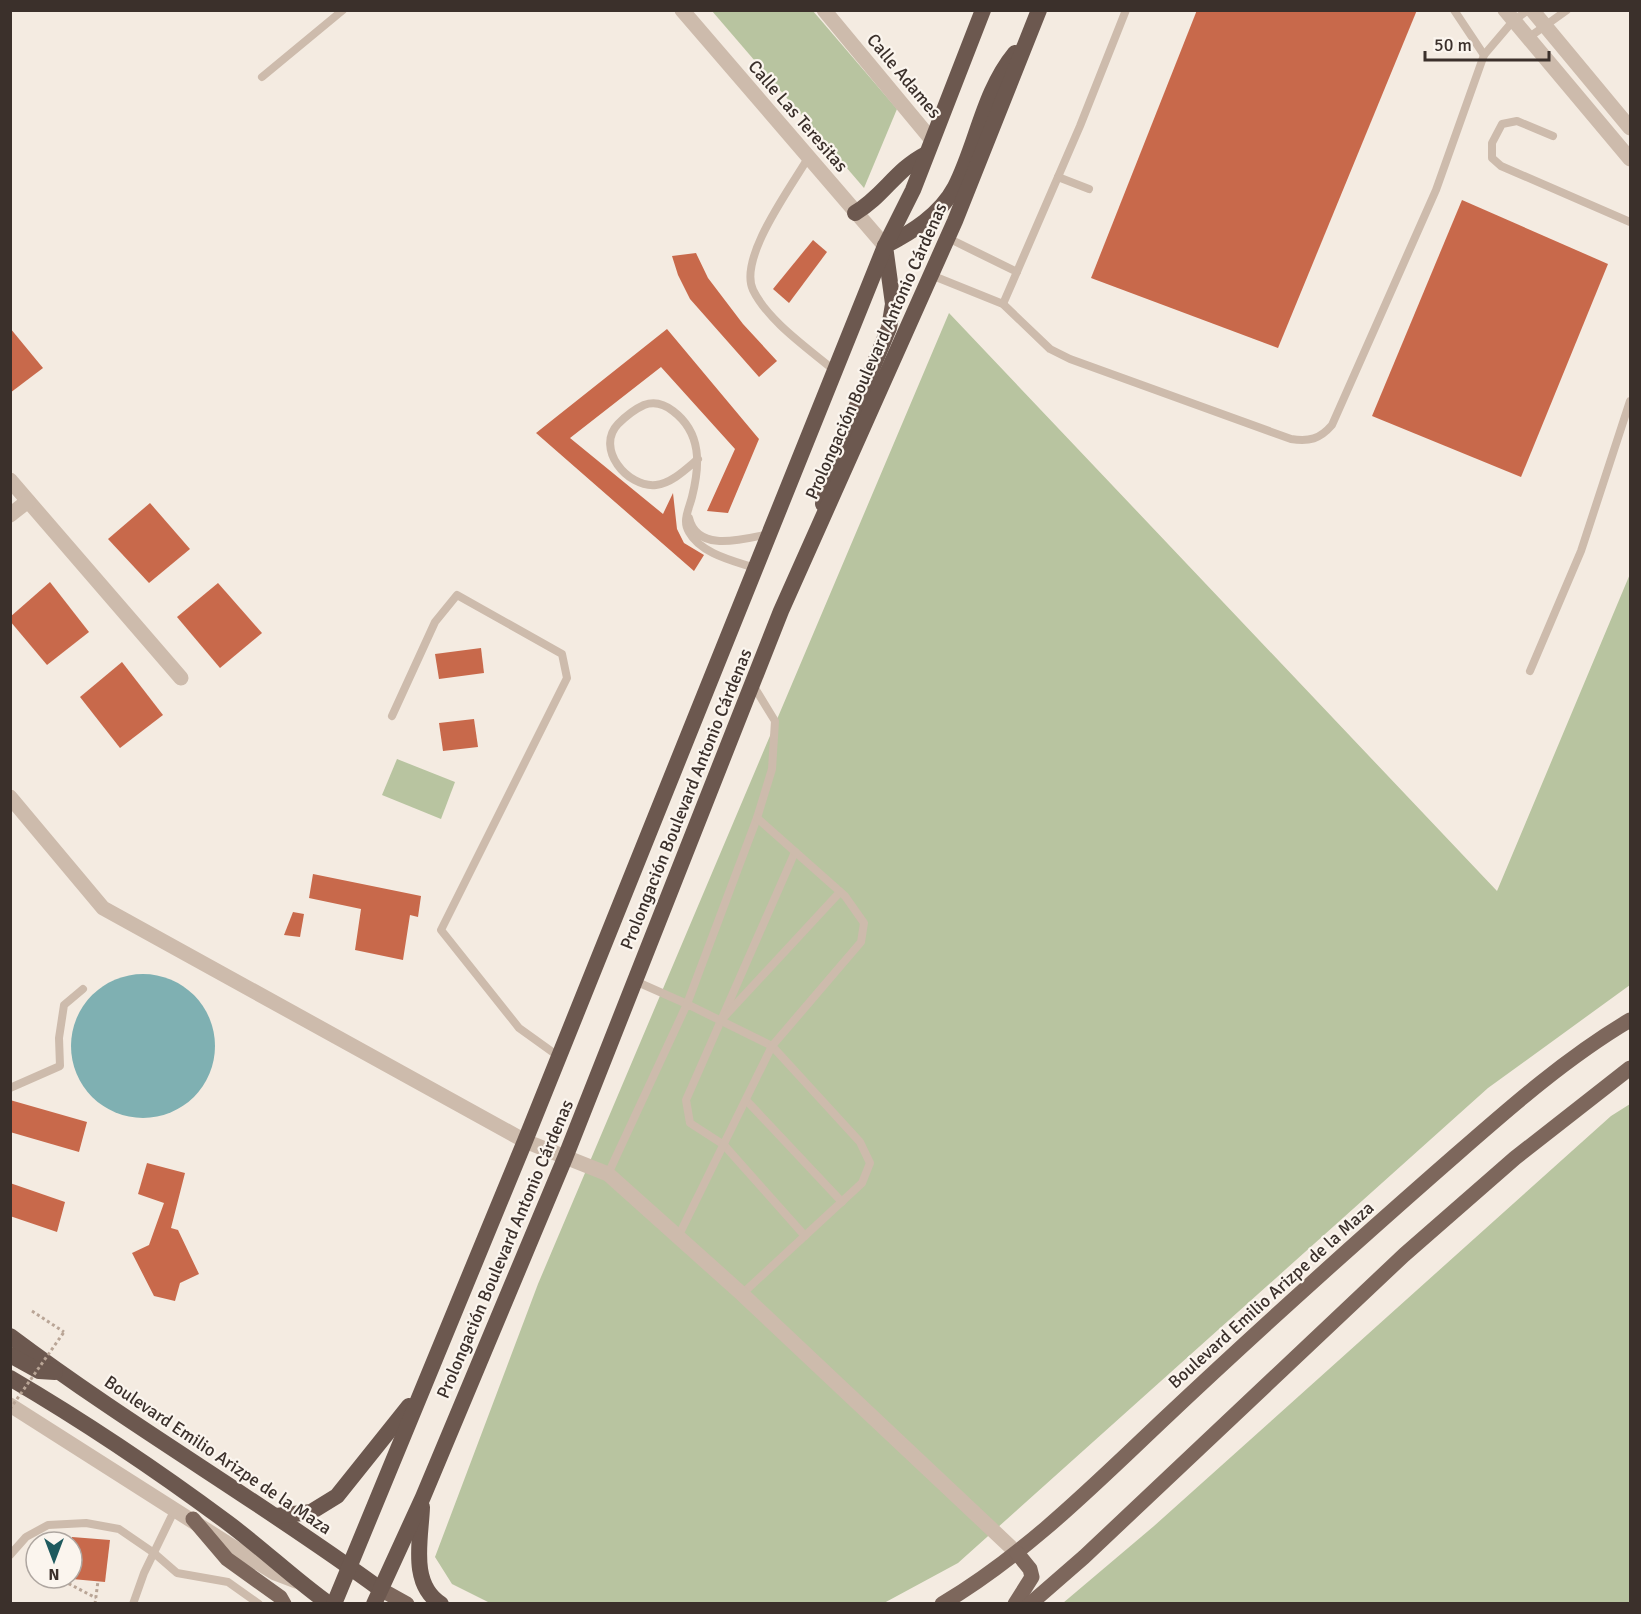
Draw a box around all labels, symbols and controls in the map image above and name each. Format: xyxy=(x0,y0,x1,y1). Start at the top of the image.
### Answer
scale bar xyxy=(1425,24,1550,62)
street label: Calle Adames xyxy=(862,29,946,123)
text: 50 m xyxy=(1434,34,1472,56)
street label: Calle Las Teresitas xyxy=(743,56,853,176)
street label: Prolongación Boulevard Antonio Cárdenas xyxy=(800,199,952,503)
street label: Prolongación Boulevard Antonio Cárdenas xyxy=(615,645,757,953)
street label: Prolongación Boulevard Antonio Cárdenas xyxy=(432,1096,578,1402)
street label: Boulevard Emilio Arizpe de la Maza xyxy=(1164,1197,1378,1393)
street label: Boulevard Emilio Arizpe de la Maza xyxy=(100,1371,336,1539)
north arrow xyxy=(24,1530,84,1590)
text: N xyxy=(48,1564,60,1584)

